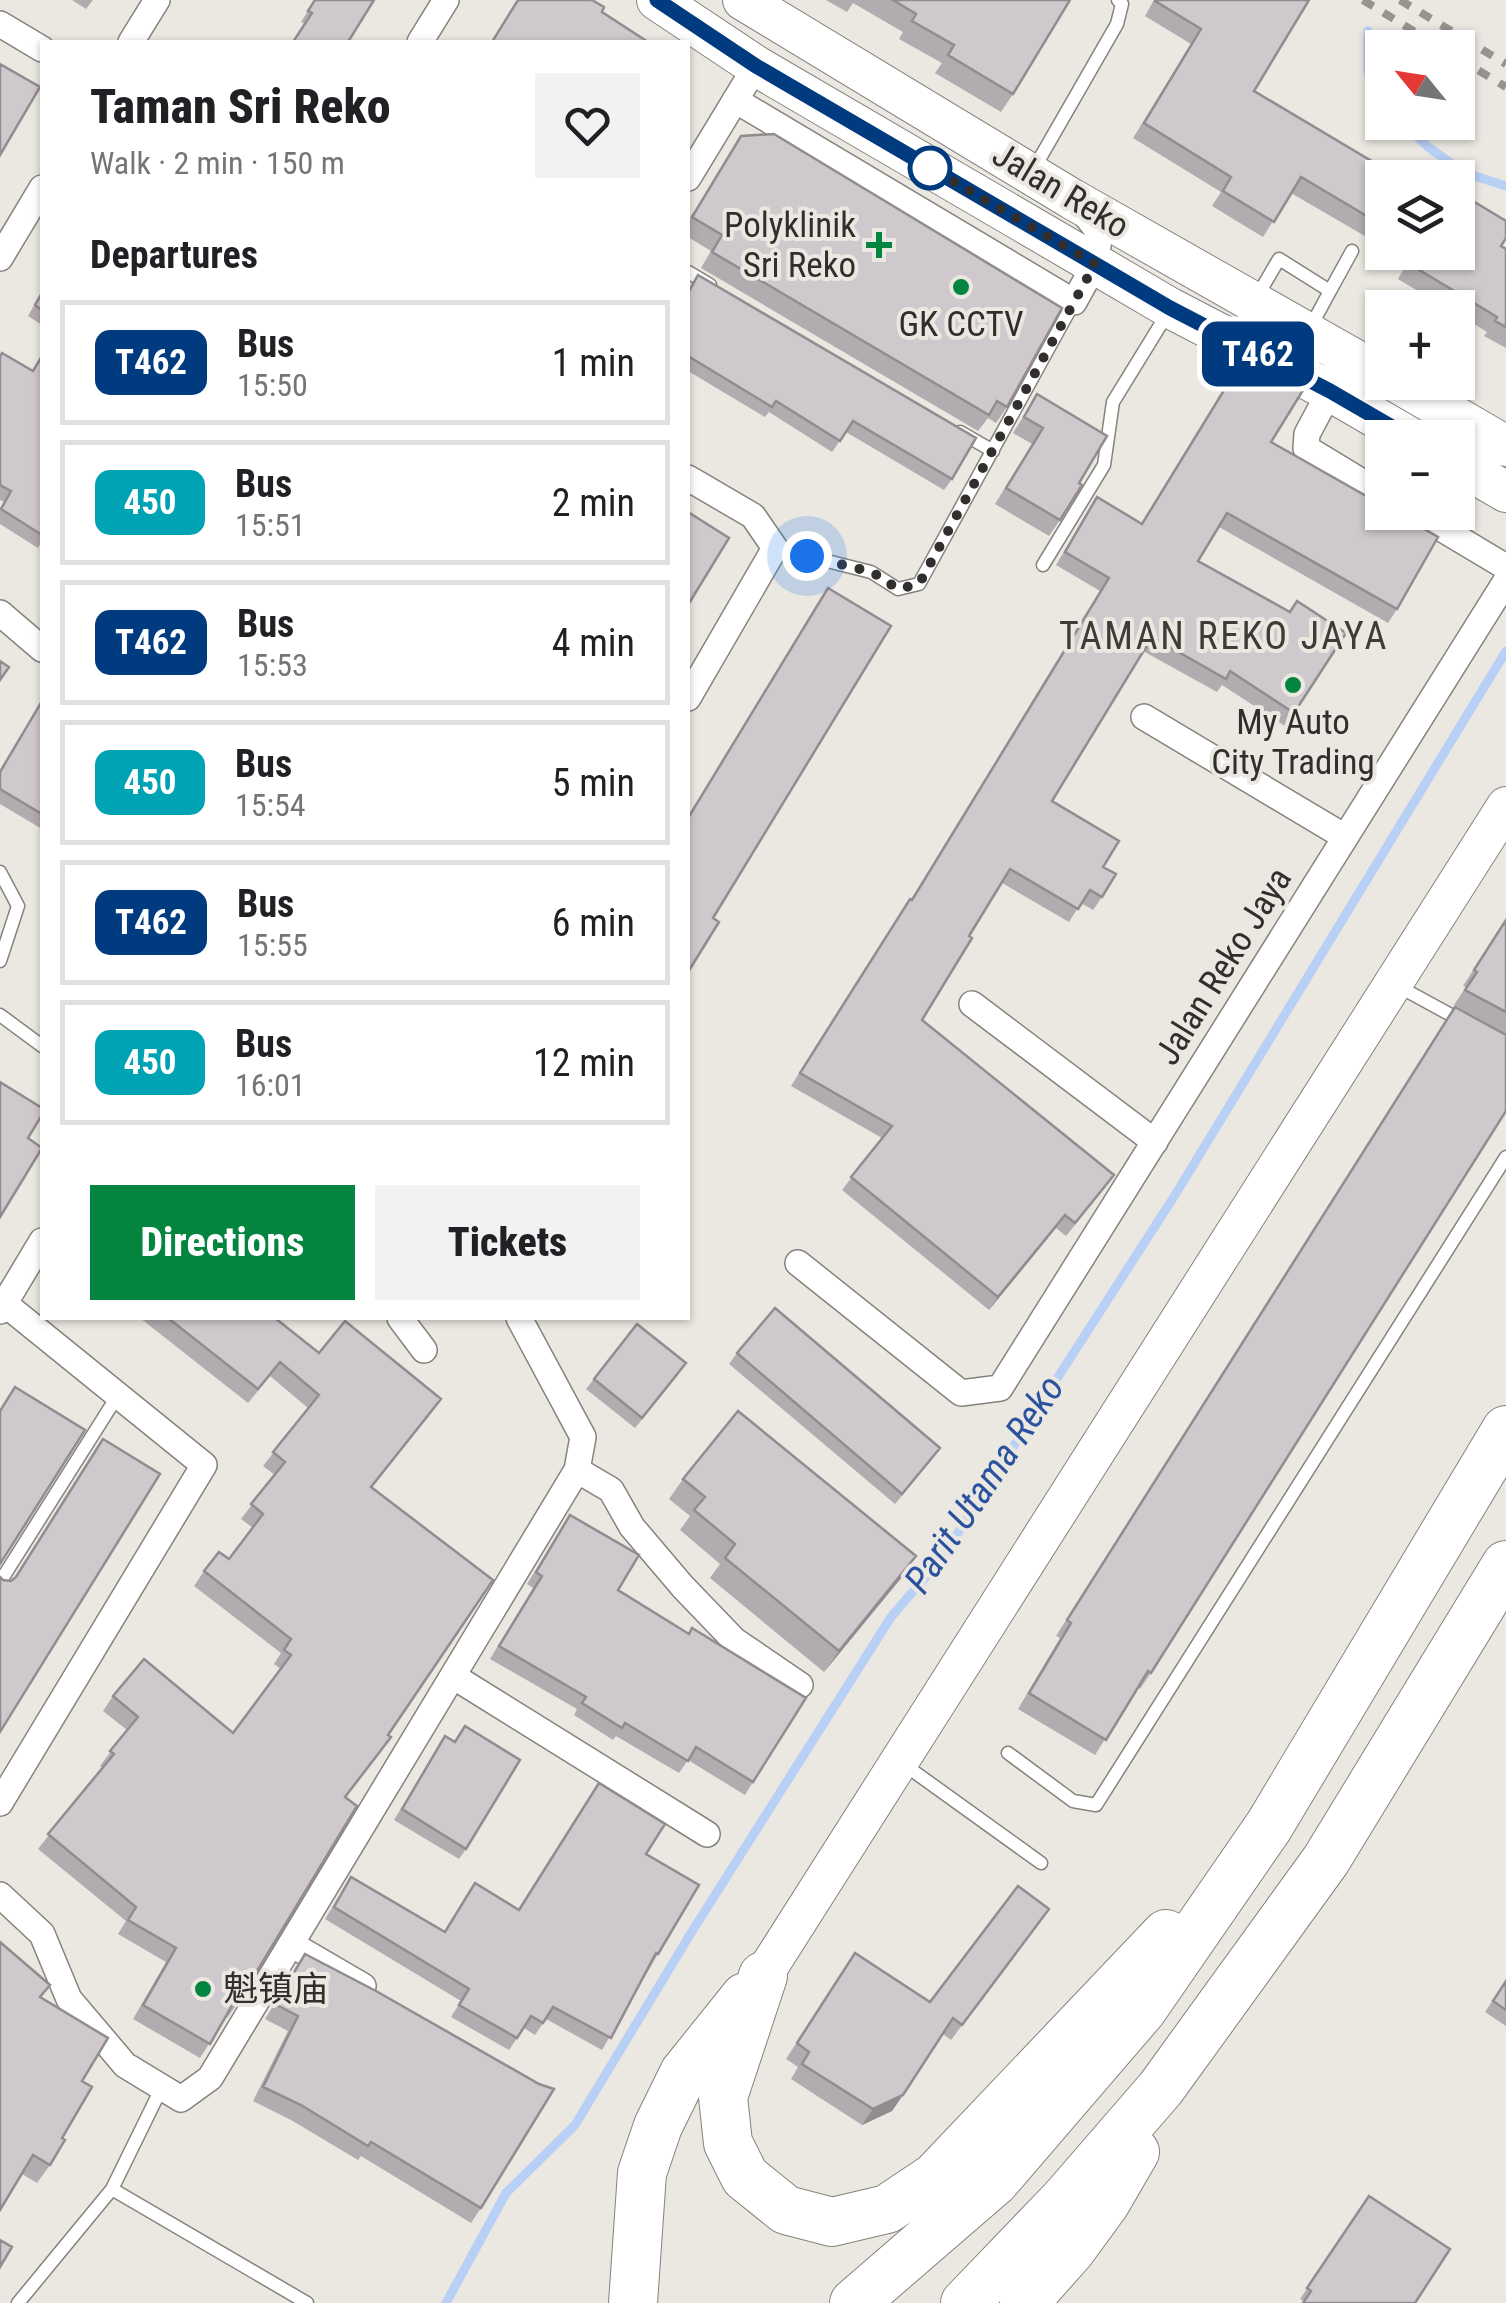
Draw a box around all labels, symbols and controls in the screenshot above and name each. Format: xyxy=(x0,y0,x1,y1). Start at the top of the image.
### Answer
north arrow xyxy=(1365,30,1475,140)
map controls xyxy=(1365,30,1475,530)
button: heart xyxy=(535,73,640,178)
text: Taman Sri Reko xyxy=(90,78,390,135)
street label: Jalan Reko xyxy=(985,134,1136,247)
text: Walk · 2 min · 150 m xyxy=(90,144,345,182)
unlabelled marker xyxy=(909,147,951,189)
button: layers xyxy=(1365,160,1475,270)
place label: Polyklinik Sri Reko xyxy=(724,205,856,286)
marker: Polyklinik Sri Reko xyxy=(866,232,892,258)
text: Departures xyxy=(90,233,258,277)
marker: GK CCTV xyxy=(950,276,972,298)
button: + xyxy=(1365,290,1475,400)
place label: GK CCTV xyxy=(898,304,1024,345)
text: Bus xyxy=(237,322,294,366)
line badge: T462 xyxy=(1188,322,1328,386)
text: T462 xyxy=(1222,334,1294,375)
text: 1 min xyxy=(552,341,635,385)
text: T462 xyxy=(115,342,187,383)
text: 15:50 xyxy=(237,366,308,404)
button: − xyxy=(1365,420,1475,530)
text: Bus xyxy=(235,462,292,506)
text: 2 min xyxy=(552,481,635,525)
text: 450 xyxy=(123,482,177,523)
text: 15:51 xyxy=(235,506,306,544)
your location xyxy=(782,531,832,581)
text: Bus xyxy=(237,602,294,646)
district label: TAMAN REKO JAYA xyxy=(1059,614,1389,658)
text: 4 min xyxy=(552,621,635,665)
text: T462 xyxy=(115,622,187,663)
text: 15:53 xyxy=(237,646,308,684)
marker: My Auto City Trading xyxy=(1282,674,1304,696)
place label: My Auto City Trading xyxy=(1211,702,1375,783)
text: Bus xyxy=(235,742,292,786)
text: 5 min xyxy=(552,761,635,805)
text: 450 xyxy=(123,762,177,803)
text: 15:54 xyxy=(235,786,306,824)
street label: Jalan Reko Jaya xyxy=(1147,860,1300,1072)
text: Bus xyxy=(237,882,294,926)
text: 6 min xyxy=(552,901,635,945)
text: T462 xyxy=(115,902,187,943)
text: 15:55 xyxy=(237,926,308,964)
text: Bus xyxy=(235,1022,292,1066)
text: 12 min xyxy=(533,1041,635,1085)
text: 450 xyxy=(123,1042,177,1083)
text: 16:01 xyxy=(235,1066,306,1104)
button: Directions xyxy=(90,1185,355,1300)
button: Tickets xyxy=(375,1185,640,1300)
water label: Parit Utama Reko xyxy=(895,1367,1073,1601)
place label: 魁镇庙 xyxy=(223,1969,328,2010)
marker: 魁镇庙 xyxy=(192,1978,214,2000)

